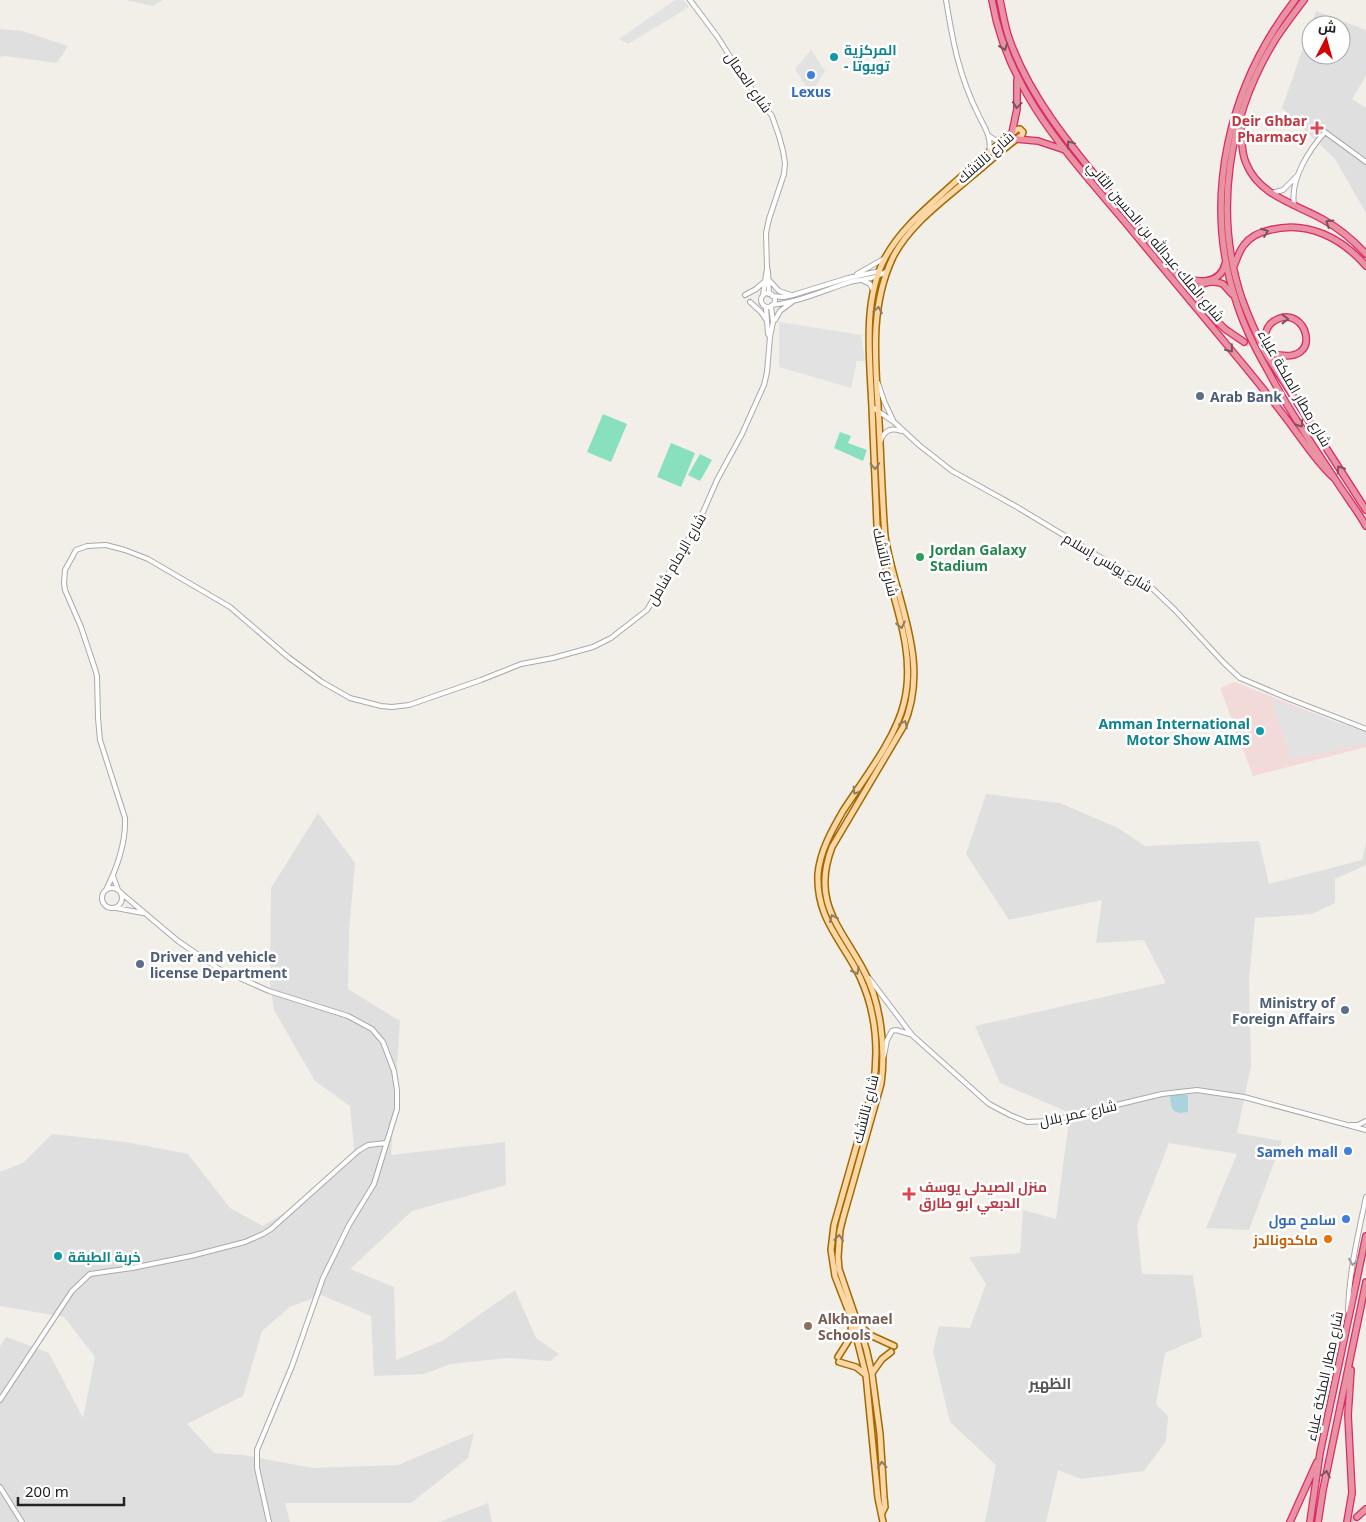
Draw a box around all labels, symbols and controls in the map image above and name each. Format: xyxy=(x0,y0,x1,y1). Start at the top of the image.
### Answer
north arrow xyxy=(1301,15,1351,65)
text: ش xyxy=(1317,16,1337,37)
place label: المركزية - تويوتا xyxy=(844,40,897,75)
one-way arrow xyxy=(998,42,1008,51)
street label: شارع العمال xyxy=(721,48,777,116)
marker: المركزية - تويوتا xyxy=(828,51,840,63)
marker: Lexus xyxy=(805,69,817,81)
place label: Lexus xyxy=(791,82,831,101)
one-way arrow xyxy=(1012,101,1023,109)
place label: Deir Ghbar Pharmacy xyxy=(1232,111,1308,146)
marker: Deir Ghbar Pharmacy xyxy=(1311,122,1323,134)
street label: شارع نالتشك xyxy=(952,127,1018,187)
one-way arrow xyxy=(1068,141,1076,150)
street label: شارع الملك عبدالله بن الحسين الثاني xyxy=(1081,157,1229,327)
one-way arrow xyxy=(1325,219,1334,229)
one-way arrow xyxy=(1260,228,1269,238)
one-way arrow xyxy=(872,306,882,315)
one-way arrow xyxy=(1282,314,1290,324)
street label: شارع مطار الملكة علياء xyxy=(1254,326,1336,450)
one-way arrow xyxy=(1224,343,1232,352)
place label: Arab Bank xyxy=(1210,387,1282,406)
marker: Arab Bank xyxy=(1194,390,1206,402)
one-way arrow xyxy=(1294,419,1303,428)
one-way arrow xyxy=(869,462,880,470)
one-way arrow xyxy=(1336,465,1346,474)
street label: شارع الإمام شامل xyxy=(642,509,711,609)
street label: شارع نالتشك xyxy=(869,526,903,598)
street label: شارع يونس إسلام xyxy=(1059,528,1156,597)
place label: Jordan Galaxy Stadium xyxy=(928,540,1027,575)
marker: Jordan Galaxy Stadium xyxy=(914,551,926,563)
one-way arrow xyxy=(895,621,906,630)
place label: Amman International Motor Show AIMS xyxy=(1098,714,1250,749)
one-way arrow xyxy=(897,720,908,729)
marker: Amman International Motor Show AIMS xyxy=(1254,725,1266,737)
one-way arrow xyxy=(852,786,862,795)
one-way arrow xyxy=(829,914,839,923)
place label: Driver and vehicle license Department xyxy=(150,947,287,982)
marker: Driver and vehicle license Department xyxy=(134,958,146,970)
one-way arrow xyxy=(850,965,860,974)
place label: Ministry of Foreign Affairs xyxy=(1232,993,1337,1028)
marker: Ministry of Foreign Affairs xyxy=(1339,1004,1351,1016)
street label: شارع نالتشك xyxy=(847,1073,883,1145)
street label: شارع عمر بلال xyxy=(1037,1096,1119,1130)
place label: Sameh mall xyxy=(1257,1142,1338,1161)
marker: Sameh mall xyxy=(1342,1145,1354,1157)
place label: منزل الصيدلي يوسف الدبعي ابو طارق xyxy=(919,1177,1047,1215)
marker: منزل الصيدلي يوسف الدبعي ابو طارق xyxy=(903,1188,915,1200)
place label: سامح مول xyxy=(1269,1210,1336,1230)
marker: سامح مول xyxy=(1340,1213,1352,1225)
place label: ماكدونالدز xyxy=(1252,1230,1318,1249)
marker: ماكدونالدز xyxy=(1322,1233,1334,1245)
one-way arrow xyxy=(833,1234,844,1242)
place label: خربة الطبقة xyxy=(68,1247,141,1266)
marker: خربة الطبقة xyxy=(52,1250,64,1262)
one-way arrow xyxy=(1348,1258,1358,1267)
place label: Alkhamael Schools xyxy=(818,1309,893,1344)
street label: شارع مطار الملكة علياء xyxy=(1301,1309,1347,1443)
marker: Alkhamael Schools xyxy=(802,1320,814,1332)
district label: الظهير xyxy=(1028,1373,1071,1393)
one-way arrow xyxy=(877,1460,888,1468)
one-way arrow xyxy=(1320,1469,1331,1478)
scale bar xyxy=(18,1474,124,1506)
text: 200 m xyxy=(25,1481,69,1501)

